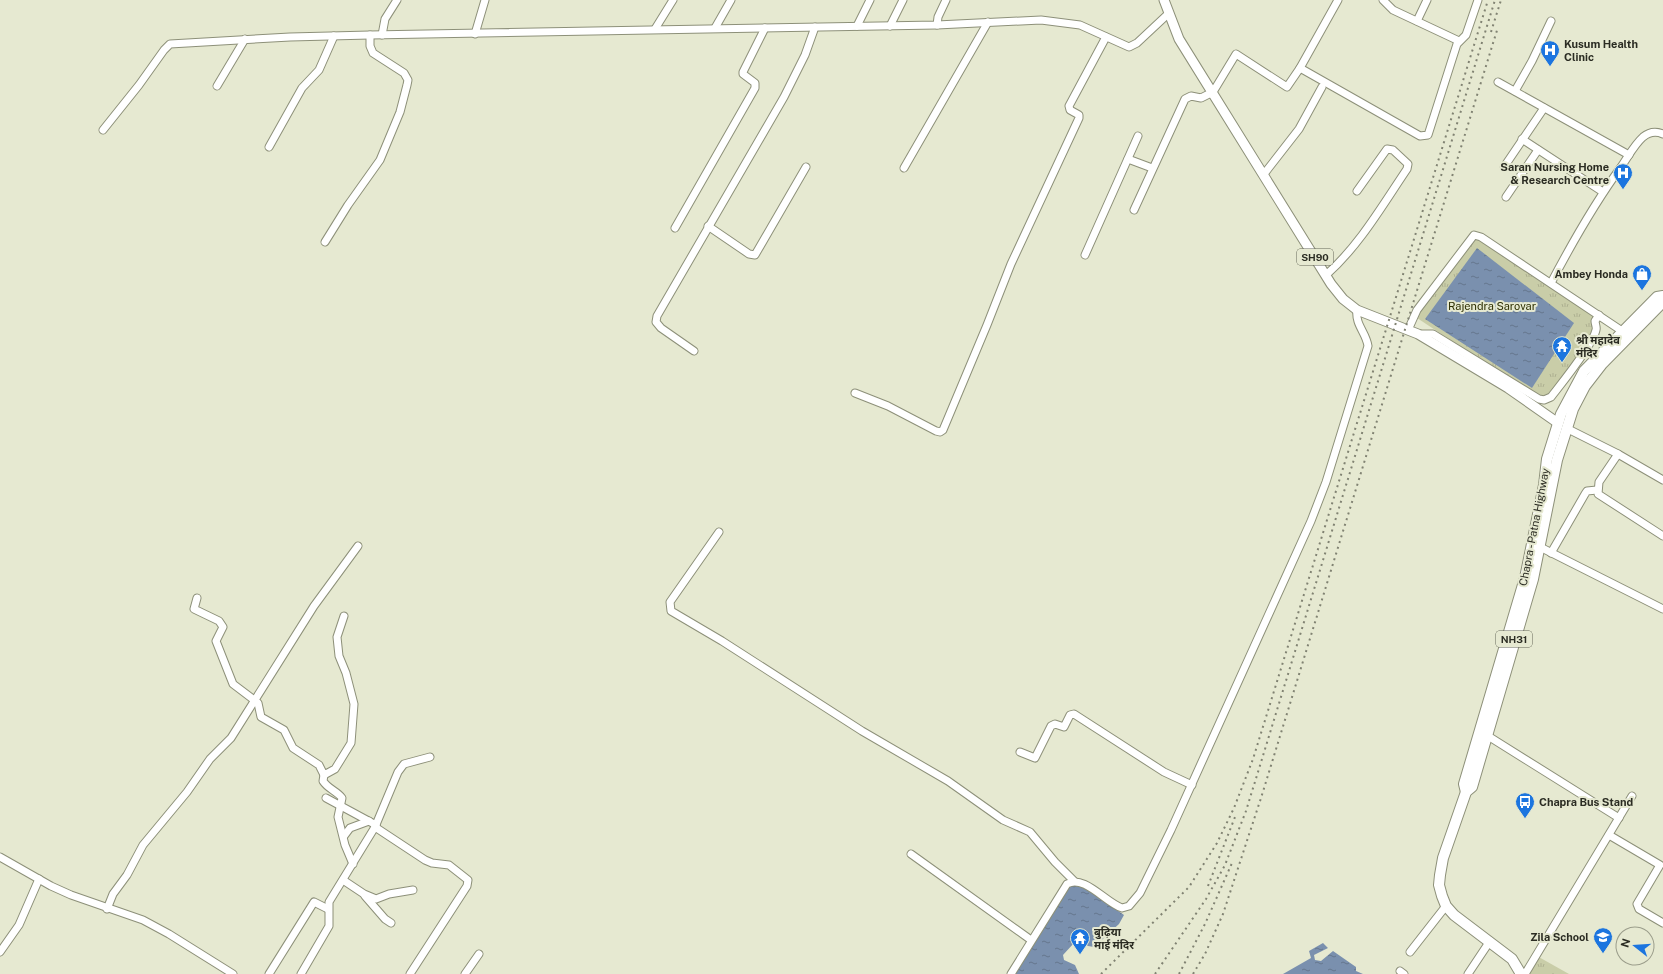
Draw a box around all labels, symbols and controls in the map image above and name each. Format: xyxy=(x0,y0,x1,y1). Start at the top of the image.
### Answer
place label: Kusum Health Clinic xyxy=(1564,38,1638,63)
hospital icon: Kusum Health Clinic xyxy=(1539,39,1561,67)
place label: Saran Nursing Home & Research Centre xyxy=(1500,161,1609,186)
hospital icon: Saran Nursing Home & Research Centre xyxy=(1612,162,1634,190)
road number: SH90 xyxy=(1297,249,1333,265)
shop icon: Ambey Honda xyxy=(1631,263,1653,291)
place label: Ambey Honda xyxy=(1555,268,1628,280)
park label: Rajendra Sarovar xyxy=(1448,300,1536,312)
place label: श्री महादेव मंदिर xyxy=(1576,333,1620,359)
temple icon: श्री महादेव मंदिर xyxy=(1551,335,1573,363)
street label: Chapra - Patna Highway xyxy=(1517,467,1551,587)
road number: NH31 xyxy=(1496,631,1532,647)
bus stop icon: Chapra Bus Stand xyxy=(1514,791,1536,819)
place label: Chapra Bus Stand xyxy=(1539,796,1633,808)
place label: बुढ़िया माई मंदिर xyxy=(1094,926,1135,951)
school or university icon: Zila School xyxy=(1592,926,1614,954)
north arrow xyxy=(1615,926,1655,966)
temple icon: बुढ़िया माई मंदिर xyxy=(1069,927,1091,955)
place label: Zila School xyxy=(1530,931,1589,943)
text: N xyxy=(1618,937,1632,949)

